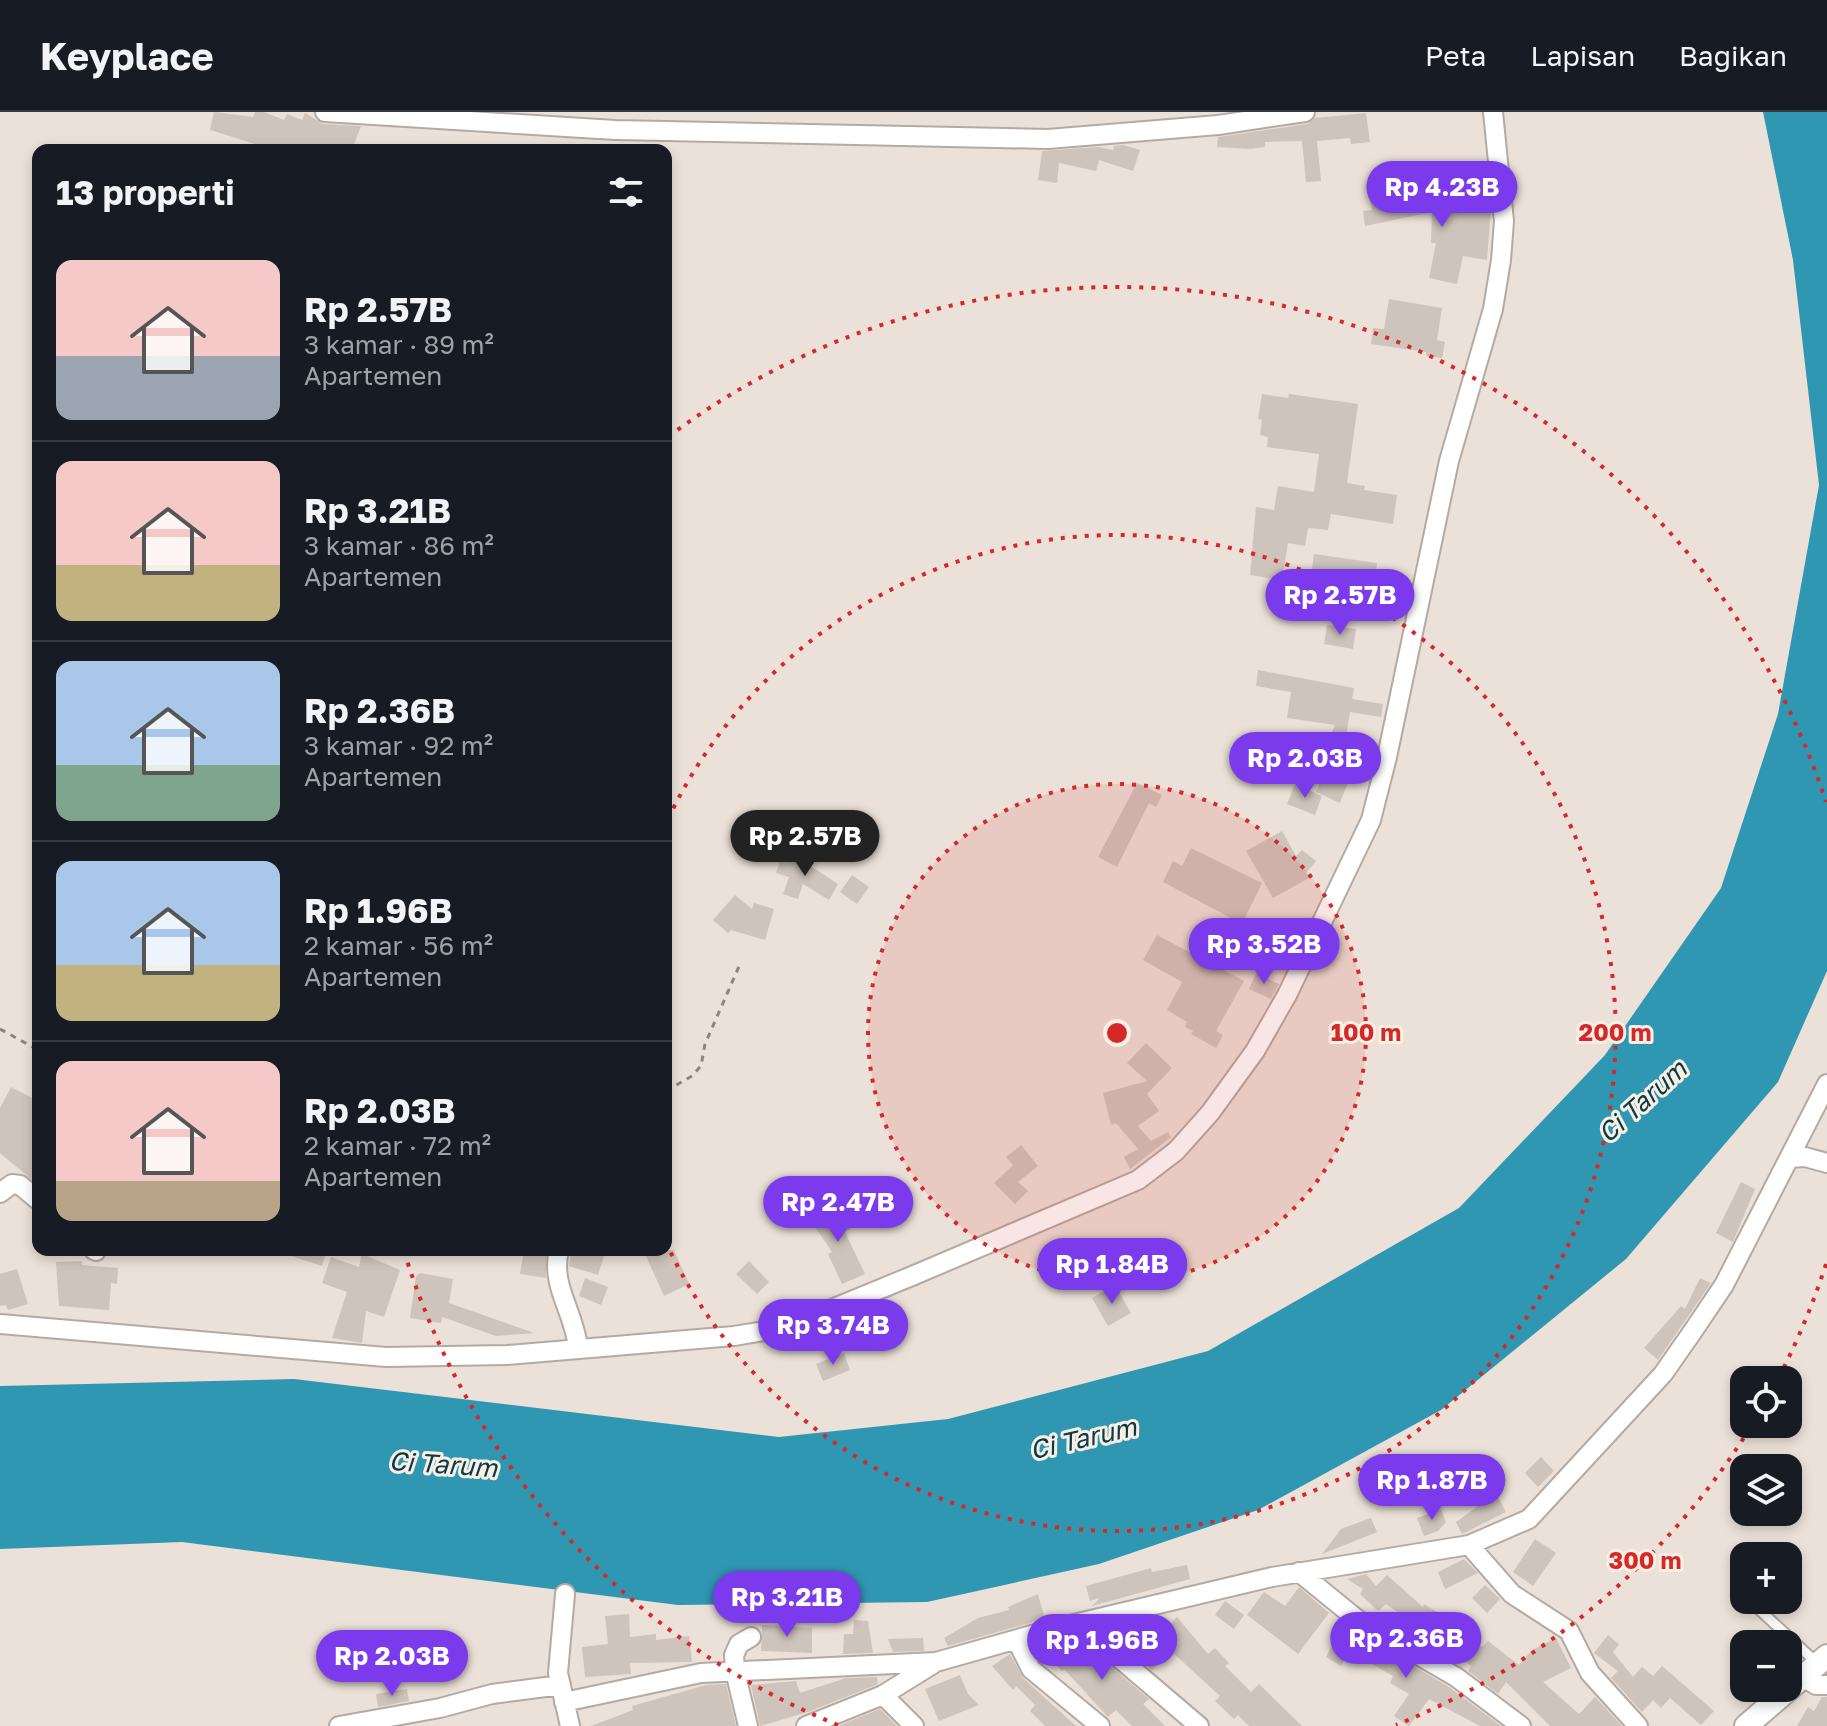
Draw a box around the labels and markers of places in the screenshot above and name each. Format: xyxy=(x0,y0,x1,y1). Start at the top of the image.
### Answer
pin: Rp 4.23B xyxy=(1359,161,1525,229)
pin: Rp 2.57B xyxy=(1257,569,1423,637)
pin: Rp 2.03B xyxy=(1222,732,1388,800)
pin: Rp 2.57B xyxy=(722,810,888,878)
pin: Rp 3.52B xyxy=(1181,918,1347,986)
centre of rings xyxy=(1103,1019,1131,1047)
pin: Rp 2.47B xyxy=(755,1176,921,1244)
pin: Rp 1.84B xyxy=(1029,1238,1195,1306)
pin: Rp 3.74B xyxy=(750,1299,916,1367)
pin: Rp 1.87B xyxy=(1349,1454,1515,1522)
pin: Rp 3.21B xyxy=(704,1571,870,1639)
pin: Rp 2.36B xyxy=(1323,1612,1489,1680)
pin: Rp 1.96B xyxy=(1019,1614,1185,1682)
pin: Rp 2.03B xyxy=(309,1630,475,1698)

